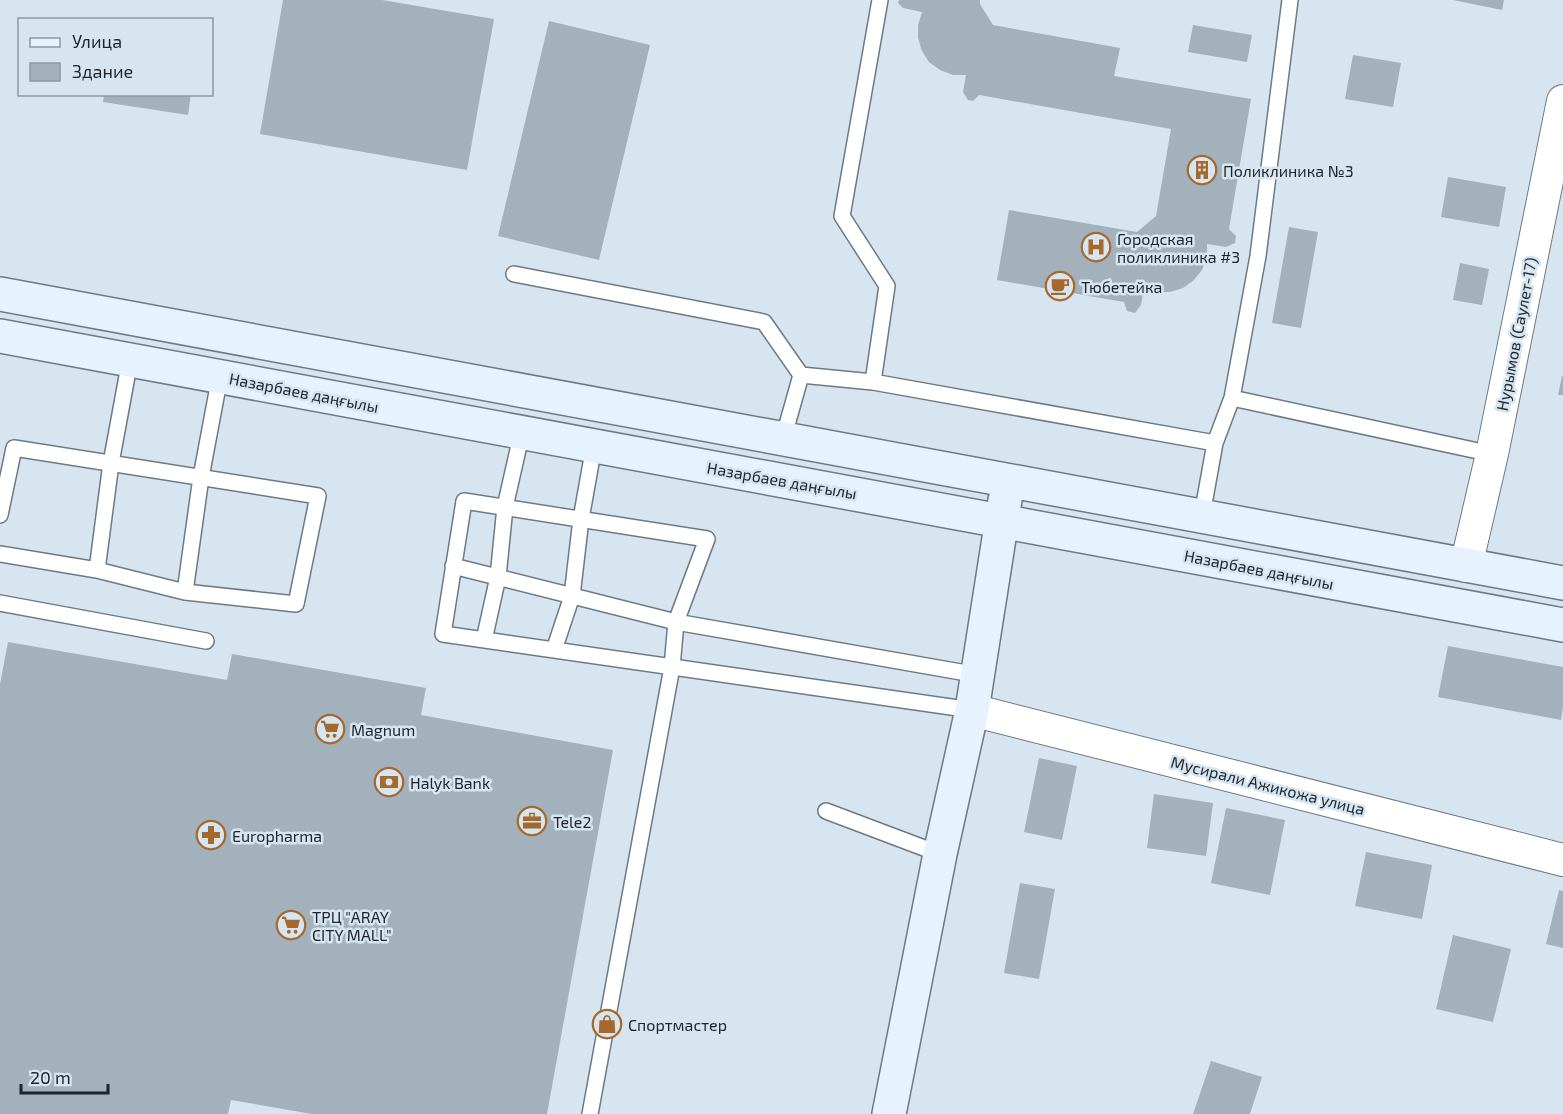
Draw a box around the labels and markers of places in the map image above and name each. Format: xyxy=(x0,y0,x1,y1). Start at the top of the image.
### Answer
building icon: Поликлиника №3 xyxy=(1186,154,1218,186)
place label: Поликлиника №3 xyxy=(1223,161,1354,180)
place label: Городская поликлиника #3 xyxy=(1117,229,1240,266)
hospital icon: Городская поликлиника #3 xyxy=(1080,231,1112,263)
cafe icon: Тюбетейка xyxy=(1044,270,1076,302)
place label: Тюбетейка xyxy=(1081,277,1162,296)
supermarket icon: Magnum xyxy=(314,713,346,745)
place label: Magnum xyxy=(351,720,415,739)
bank icon: Halyk Bank xyxy=(373,766,405,798)
place label: Halyk Bank xyxy=(410,773,490,792)
office icon: Tele2 xyxy=(516,805,548,837)
place label: Tele2 xyxy=(553,812,591,831)
pharmacy icon: Europharma xyxy=(195,819,227,851)
place label: Europharma xyxy=(232,826,322,845)
place label: ТРЦ "ARAY CITY MALL" xyxy=(312,907,392,944)
supermarket icon: ТРЦ "ARAY CITY MALL" xyxy=(275,909,307,941)
shop icon: Спортмастер xyxy=(591,1008,623,1040)
place label: Спортмастер xyxy=(628,1015,727,1034)

